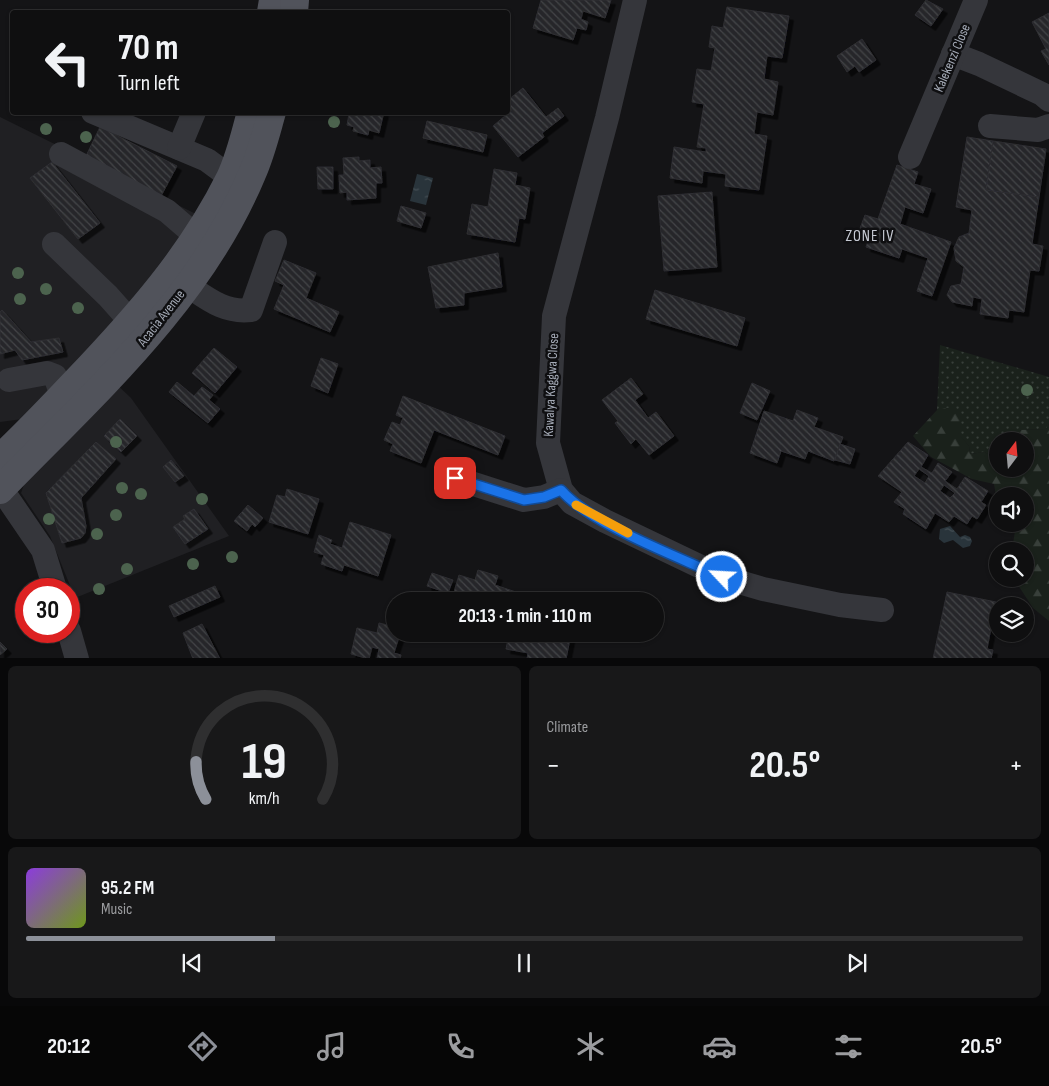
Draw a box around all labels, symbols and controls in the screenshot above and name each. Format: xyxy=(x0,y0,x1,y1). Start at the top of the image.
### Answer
street label: Kalekenzi Close xyxy=(930,21,974,95)
text: 70 m xyxy=(118,27,178,70)
icon: left xyxy=(35,30,100,95)
text: Turn left xyxy=(118,70,180,97)
district label: ZONE IV xyxy=(845,227,895,246)
street label: Acacia Avenue xyxy=(133,286,188,350)
street label: Kawalya Kaggwa Close xyxy=(540,333,562,437)
north arrow xyxy=(989,432,1034,478)
map controls xyxy=(989,432,1034,642)
pin xyxy=(434,457,476,499)
icon: arrive xyxy=(441,464,469,492)
button: sound xyxy=(989,487,1034,532)
button: search xyxy=(989,542,1034,587)
position arrow xyxy=(695,550,747,602)
speed limit sign: 30 xyxy=(15,578,80,643)
button: layers xyxy=(989,597,1034,642)
text: 20:13 · 1 min · 110 m xyxy=(458,605,592,628)
text: Climate xyxy=(547,718,588,737)
text: 19 xyxy=(242,731,287,794)
text: 20.5° xyxy=(749,743,820,788)
text: − xyxy=(547,749,560,782)
text: + xyxy=(1009,749,1023,782)
text: km/h xyxy=(249,788,280,809)
text: 95.2 FM xyxy=(101,877,154,900)
text: Music xyxy=(101,900,132,919)
icon: previous xyxy=(178,949,206,977)
icon: pause xyxy=(510,949,538,977)
icon: next xyxy=(843,949,871,977)
icon: directions xyxy=(185,1029,220,1064)
icon: music xyxy=(314,1029,349,1064)
icon: phone xyxy=(443,1029,478,1064)
icon: climate xyxy=(573,1029,608,1064)
icon: car xyxy=(702,1029,737,1064)
icon: filters xyxy=(831,1029,866,1064)
text: 20:12 xyxy=(47,1033,90,1060)
text: 20.5° xyxy=(961,1033,1002,1060)

